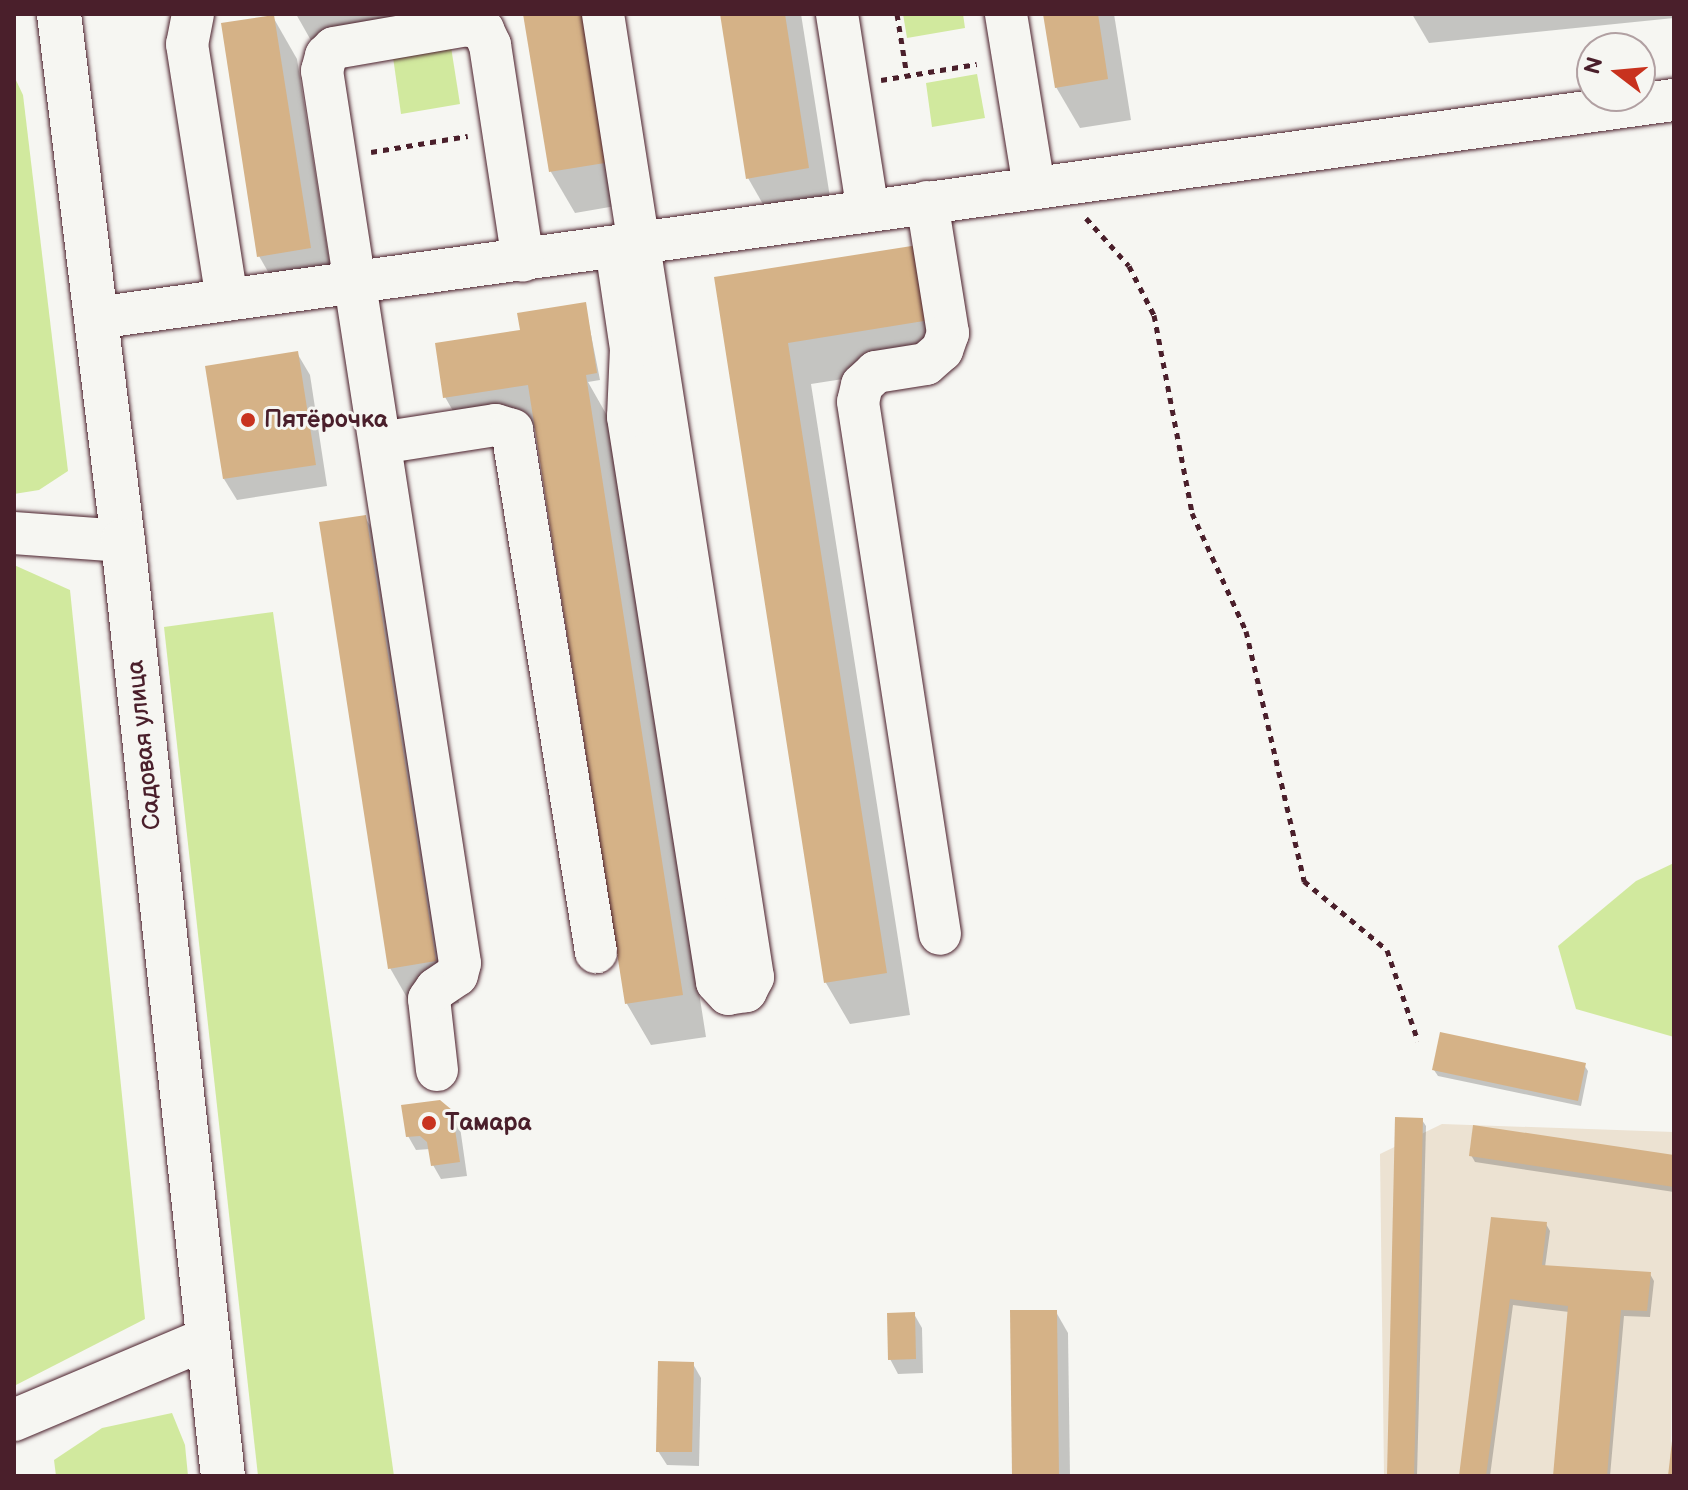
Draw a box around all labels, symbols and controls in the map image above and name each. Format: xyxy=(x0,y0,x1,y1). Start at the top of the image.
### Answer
north arrow xyxy=(1576,32,1656,112)
text: N xyxy=(1579,54,1610,77)
place label: Пятёрочка xyxy=(264,406,388,434)
marker: Пятёрочка xyxy=(239,411,257,429)
street label: Садовая улица xyxy=(121,659,167,831)
place label: Тамара xyxy=(445,1109,531,1137)
marker: Тамара xyxy=(420,1114,438,1132)

